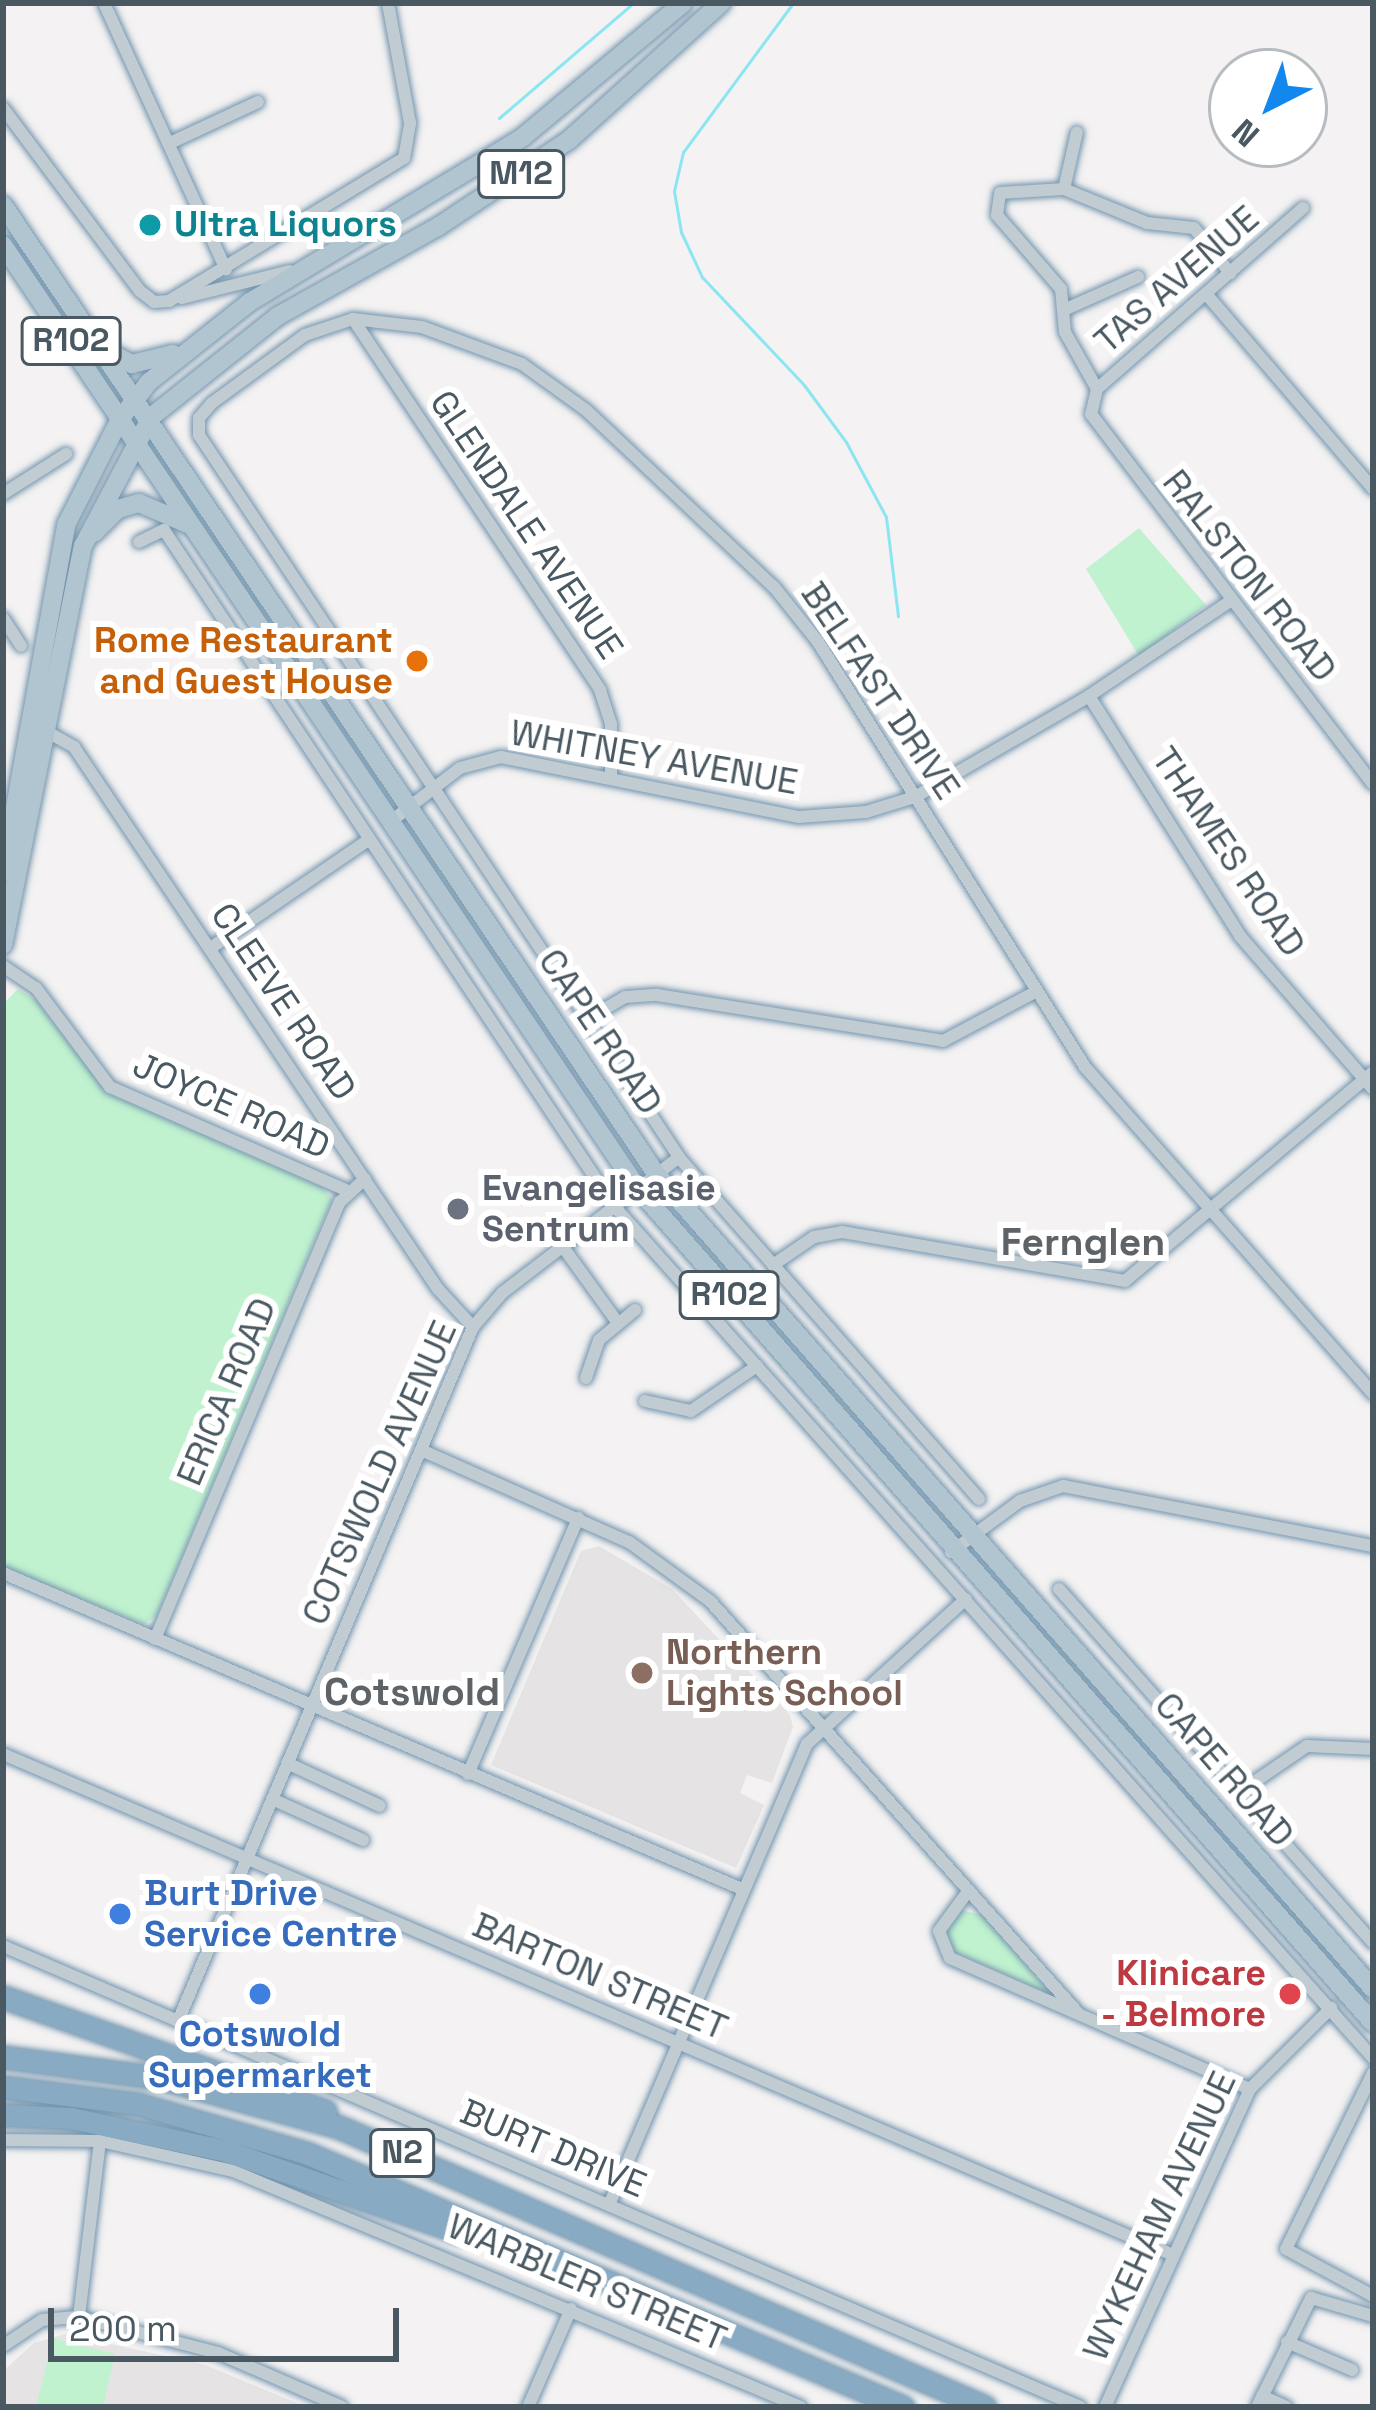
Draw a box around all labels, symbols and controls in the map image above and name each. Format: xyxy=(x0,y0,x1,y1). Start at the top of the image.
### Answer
north arrow xyxy=(1208,48,1328,168)
text: N xyxy=(1224,110,1268,156)
road number: M12 xyxy=(476,147,566,201)
street label: TAS AVENUE xyxy=(1086,197,1268,363)
place label: Ultra Liquors xyxy=(174,203,397,247)
marker: Ultra Liquors xyxy=(137,212,163,238)
road number: R102 xyxy=(20,314,122,368)
street label: GLENDALE AVENUE xyxy=(420,383,632,667)
street label: RALSTON ROAD xyxy=(1153,462,1345,690)
street label: BELFAST DRIVE xyxy=(791,574,969,808)
place label: Rome Restaurant and Guest House xyxy=(94,618,393,703)
marker: Rome Restaurant and Guest House xyxy=(404,648,430,674)
street label: WHITNEY AVENUE xyxy=(506,711,802,805)
street label: THAMES ROAD xyxy=(1142,739,1314,965)
street label: CLEEVE ROAD xyxy=(201,895,365,1109)
street label: CAPE ROAD xyxy=(529,941,671,1123)
street label: JOYCE ROAD xyxy=(126,1043,336,1169)
place label: Evangelisasie Sentrum xyxy=(482,1166,716,1251)
marker: Evangelisasie Sentrum xyxy=(445,1196,471,1222)
district label: Fernglen xyxy=(1001,1219,1165,1265)
road number: R102 xyxy=(678,1268,780,1322)
street label: ERICA ROAD xyxy=(168,1292,286,1492)
street label: COTSWOLD AVENUE xyxy=(294,1314,466,1632)
place label: Northern Lights School xyxy=(666,1630,903,1715)
marker: Northern Lights School xyxy=(629,1660,655,1686)
district label: Cotswold xyxy=(324,1669,500,1715)
street label: CAPE ROAD xyxy=(1145,1684,1303,1856)
place label: Burt Drive Service Centre xyxy=(144,1871,398,1956)
marker: Burt Drive Service Centre xyxy=(107,1901,133,1927)
street label: BARTON STREET xyxy=(466,1904,734,2050)
place label: Klinicare - Belmore xyxy=(1100,1951,1266,2036)
marker: Cotswold Supermarket xyxy=(247,1981,273,2007)
marker: Klinicare - Belmore xyxy=(1277,1981,1303,2007)
place label: Cotswold Supermarket xyxy=(148,2012,372,2097)
street label: WYKEHAM AVENUE xyxy=(1074,2065,1246,2367)
street label: BURT DRIVE xyxy=(453,2090,653,2208)
road number: N2 xyxy=(369,2126,435,2180)
street label: WARBLER STREET xyxy=(441,2205,733,2361)
scale bar xyxy=(54,2284,405,2358)
text: 200 m xyxy=(69,2306,177,2352)

